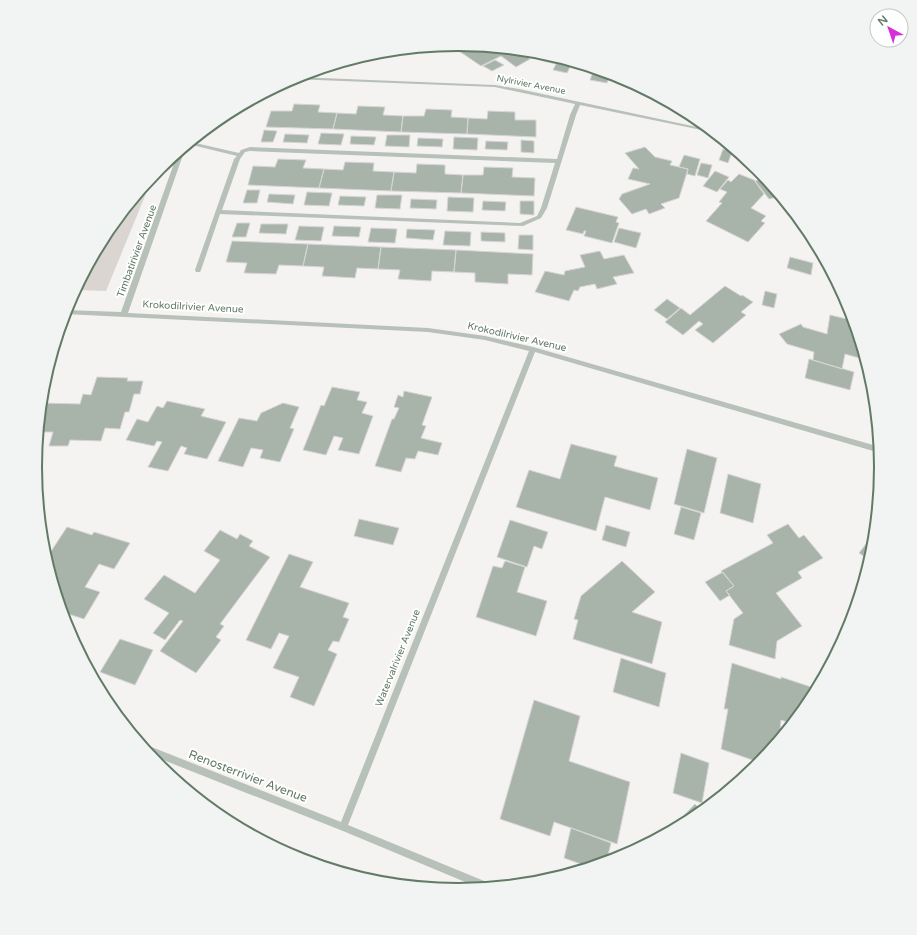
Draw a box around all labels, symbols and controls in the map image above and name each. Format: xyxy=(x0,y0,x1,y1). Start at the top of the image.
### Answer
north arrow xyxy=(869,8,909,48)
text: N xyxy=(875,13,890,29)
street label: Nylrivier Avenue xyxy=(496,73,566,97)
street label: Timbatirivier Avenue xyxy=(115,203,159,299)
street label: Krokodilrivier Avenue xyxy=(142,298,244,316)
street label: Krokodilrivier Avenue xyxy=(466,320,568,354)
street label: Watervalrivier Avenue xyxy=(373,607,423,708)
street label: Renosterrivier Avenue xyxy=(187,747,309,805)

